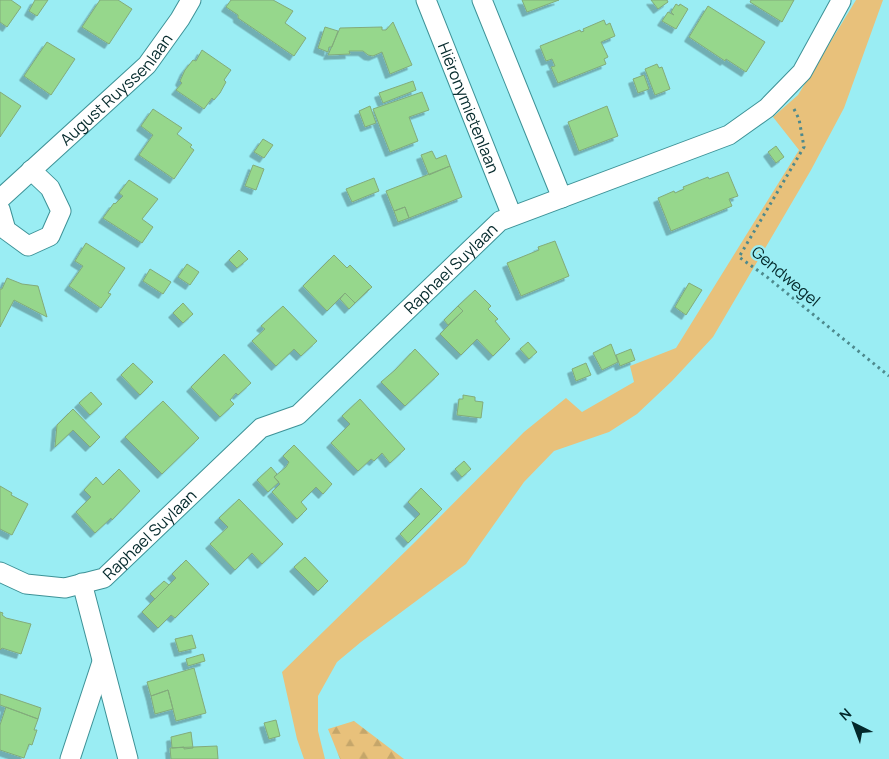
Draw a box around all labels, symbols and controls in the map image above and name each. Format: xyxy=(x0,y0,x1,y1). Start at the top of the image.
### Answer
street label: August Ruyssenlaan xyxy=(55,29,177,150)
street label: Hiëronymietenlaan xyxy=(433,39,505,177)
street label: Raphael Suylaan xyxy=(399,218,502,319)
street label: Gendwegel xyxy=(747,241,825,311)
street label: Raphael Suylaan xyxy=(98,484,201,585)
north arrow xyxy=(829,699,879,749)
text: N xyxy=(835,704,855,724)

